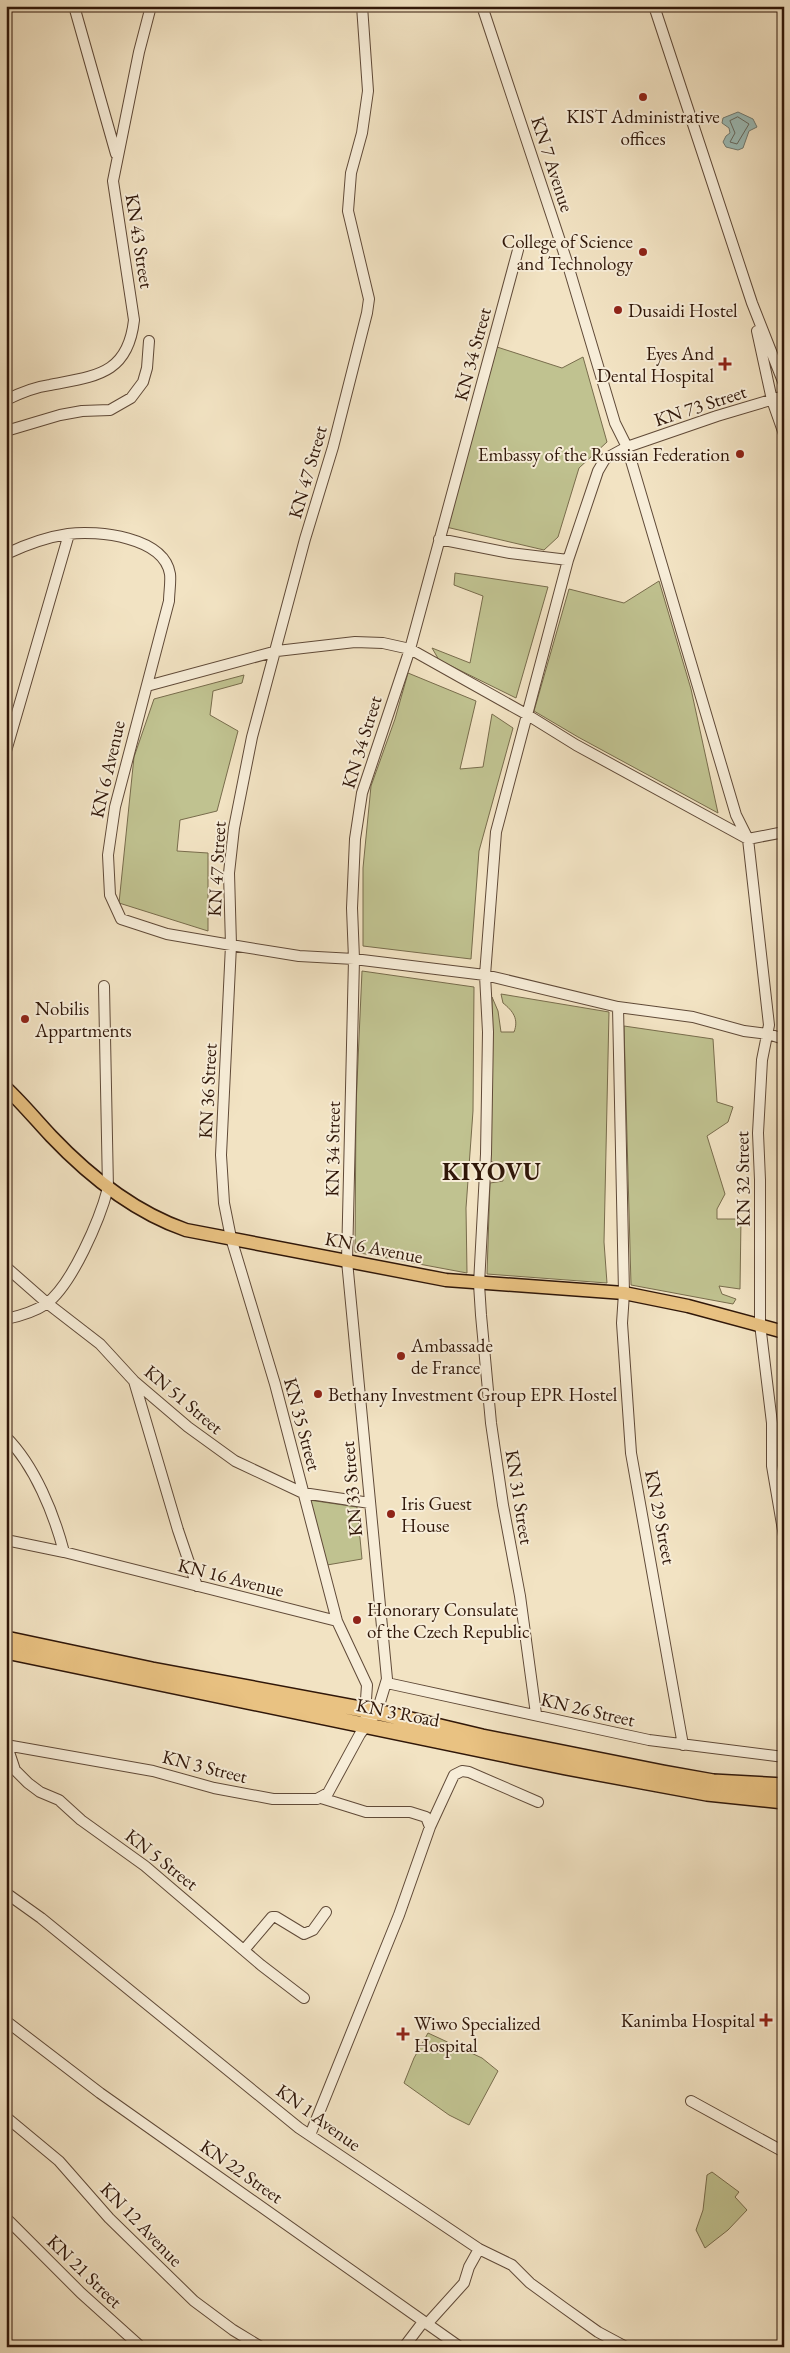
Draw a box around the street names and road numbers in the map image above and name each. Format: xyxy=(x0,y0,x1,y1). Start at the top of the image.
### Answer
street label: KN 7 Avenue xyxy=(525,113,580,215)
street label: KN 43 Street xyxy=(120,192,159,290)
street label: KN 34 Street xyxy=(448,305,497,404)
street label: KN 73 Street xyxy=(651,379,749,432)
street label: KN 47 Street xyxy=(282,423,333,522)
street label: KN 34 Street xyxy=(336,693,387,792)
street label: KN 6 Avenue xyxy=(84,718,131,820)
street label: KN 47 Street xyxy=(202,821,231,917)
street label: KN 36 Street xyxy=(193,1043,222,1139)
street label: KN 34 Street xyxy=(319,1101,346,1197)
street label: KN 32 Street xyxy=(729,1131,756,1227)
street label: KN 6 Avenue xyxy=(323,1226,425,1269)
street label: KN 51 Street xyxy=(139,1359,228,1440)
street label: KN 35 Street xyxy=(278,1375,327,1474)
street label: KN 33 Street xyxy=(335,1440,368,1538)
street label: KN 31 Street xyxy=(500,1448,539,1546)
street label: KN 29 Street xyxy=(639,1468,682,1566)
street label: KN 16 Avenue xyxy=(175,1552,286,1603)
street label: KN 26 Street xyxy=(539,1687,637,1732)
street label: KN 3 Road xyxy=(354,1692,442,1733)
street label: KN 3 Street xyxy=(160,1744,250,1789)
street label: KN 5 Street xyxy=(120,1823,203,1896)
street label: KN 1 Avenue xyxy=(271,2078,366,2157)
street label: KN 22 Street xyxy=(195,2134,288,2209)
street label: KN 12 Avenue xyxy=(95,2177,188,2272)
street label: KN 21 Street xyxy=(42,2229,128,2314)

